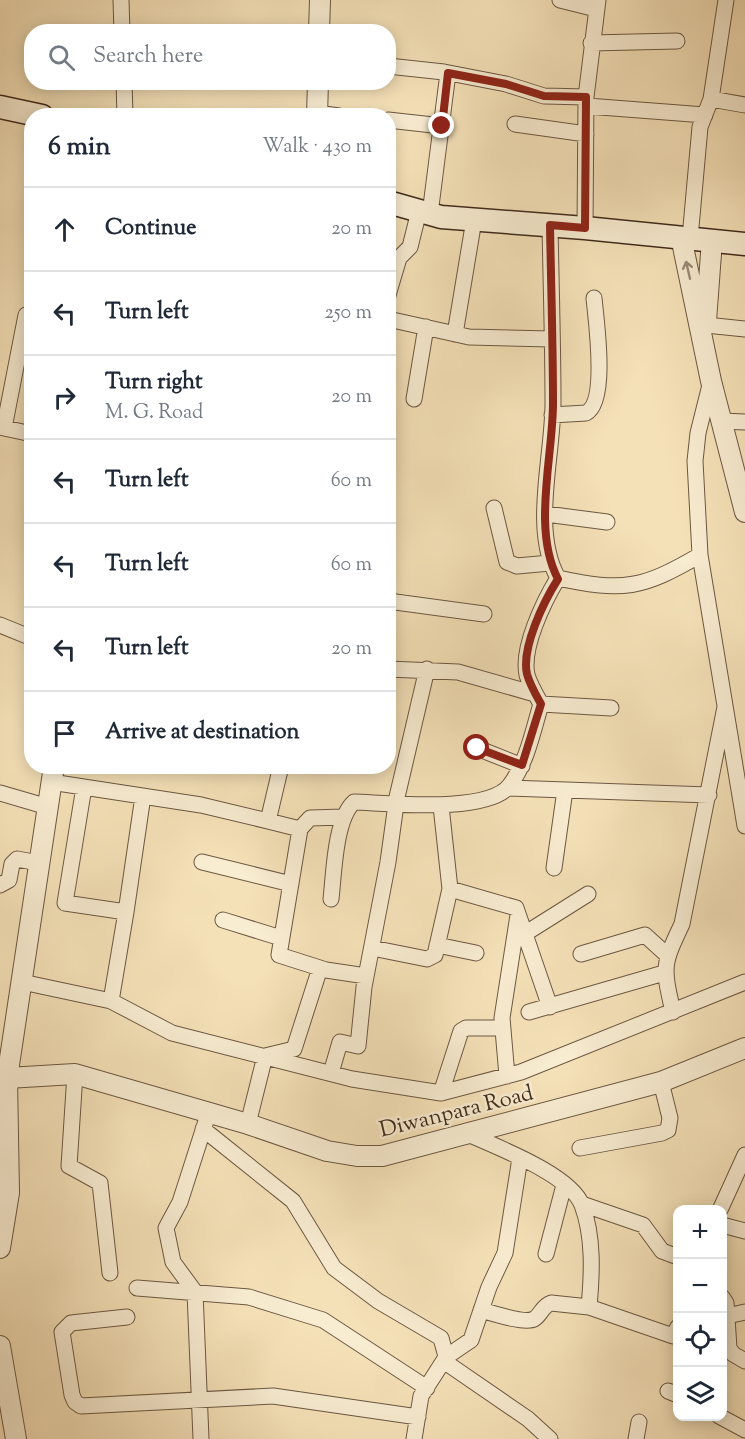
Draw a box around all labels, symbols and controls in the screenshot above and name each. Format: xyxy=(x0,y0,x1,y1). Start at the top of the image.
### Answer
search box xyxy=(24,24,396,90)
icon: search xyxy=(45,41,78,74)
text: Search here xyxy=(93,41,203,73)
route end xyxy=(428,112,454,138)
text: 6 min xyxy=(48,129,111,166)
text: Walk · 430 m xyxy=(262,133,372,162)
icon: ahead xyxy=(48,213,81,246)
text: Continue xyxy=(105,213,196,245)
text: 20 m xyxy=(331,215,372,244)
one-way arrow xyxy=(682,261,693,280)
icon: left xyxy=(48,297,81,330)
text: Turn left xyxy=(105,297,188,329)
text: 250 m xyxy=(324,299,372,328)
text: Turn right xyxy=(105,367,202,399)
icon: right xyxy=(48,381,81,414)
text: 20 m xyxy=(331,383,372,412)
text: M. G. Road xyxy=(105,399,203,428)
icon: left xyxy=(48,465,81,498)
text: Turn left xyxy=(105,465,188,497)
text: 60 m xyxy=(331,467,372,496)
icon: left xyxy=(48,549,81,582)
text: Turn left xyxy=(105,549,188,581)
text: 60 m xyxy=(331,551,372,580)
icon: left xyxy=(48,633,81,666)
text: Turn left xyxy=(105,633,188,665)
text: 20 m xyxy=(331,635,372,664)
icon: arrive xyxy=(48,717,81,750)
text: Arrive at destination xyxy=(105,717,300,749)
route start xyxy=(463,734,489,760)
street label: Diwanpara Road xyxy=(376,1078,537,1147)
map controls xyxy=(673,1205,727,1421)
button: + xyxy=(673,1205,727,1259)
button: − xyxy=(673,1259,727,1313)
button: locate xyxy=(673,1313,727,1367)
button: layers xyxy=(673,1367,727,1421)

